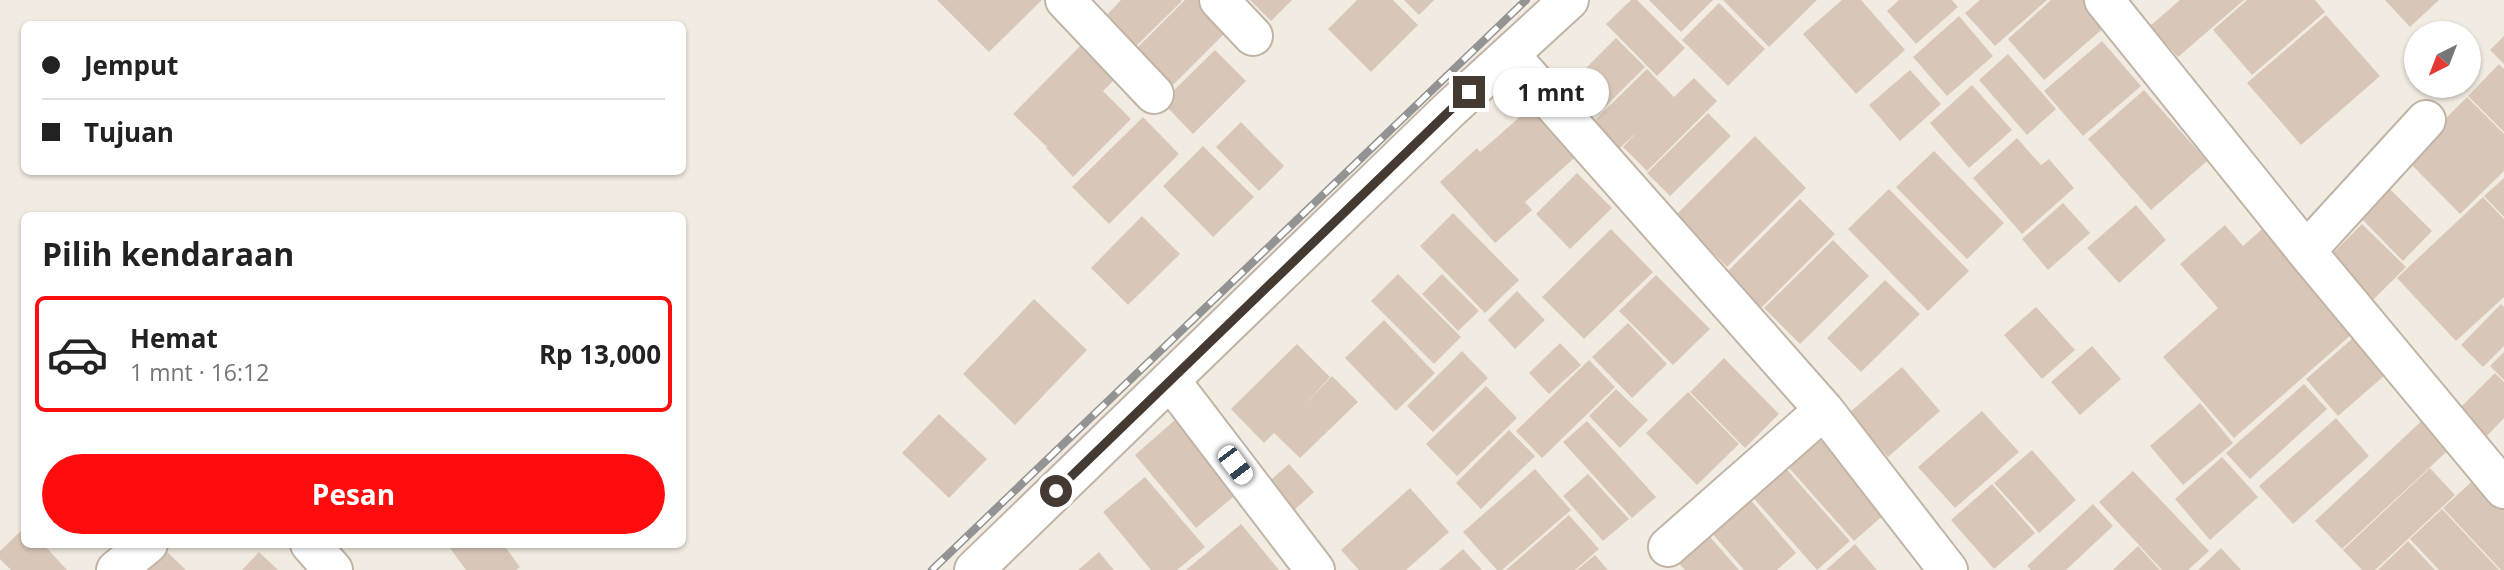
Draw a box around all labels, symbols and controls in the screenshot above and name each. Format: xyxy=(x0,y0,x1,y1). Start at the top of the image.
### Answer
north arrow xyxy=(2404,21,2482,98)
map controls xyxy=(2404,21,2481,98)
text: Jemput xyxy=(84,47,178,83)
callout: 1 mnt xyxy=(1494,68,1609,116)
route end xyxy=(1453,76,1485,108)
text: 1 mnt xyxy=(1518,76,1584,108)
text: Tujuan xyxy=(84,114,174,150)
text: Pilih kendaraan xyxy=(42,232,294,275)
text: Hemat xyxy=(130,320,218,356)
icon: car xyxy=(46,323,109,386)
text: Rp 13,000 xyxy=(539,336,661,372)
text: 1 mnt · 16:12 xyxy=(130,356,269,388)
car xyxy=(1214,442,1257,488)
button: Pesan xyxy=(42,454,665,534)
route start xyxy=(1040,475,1072,507)

